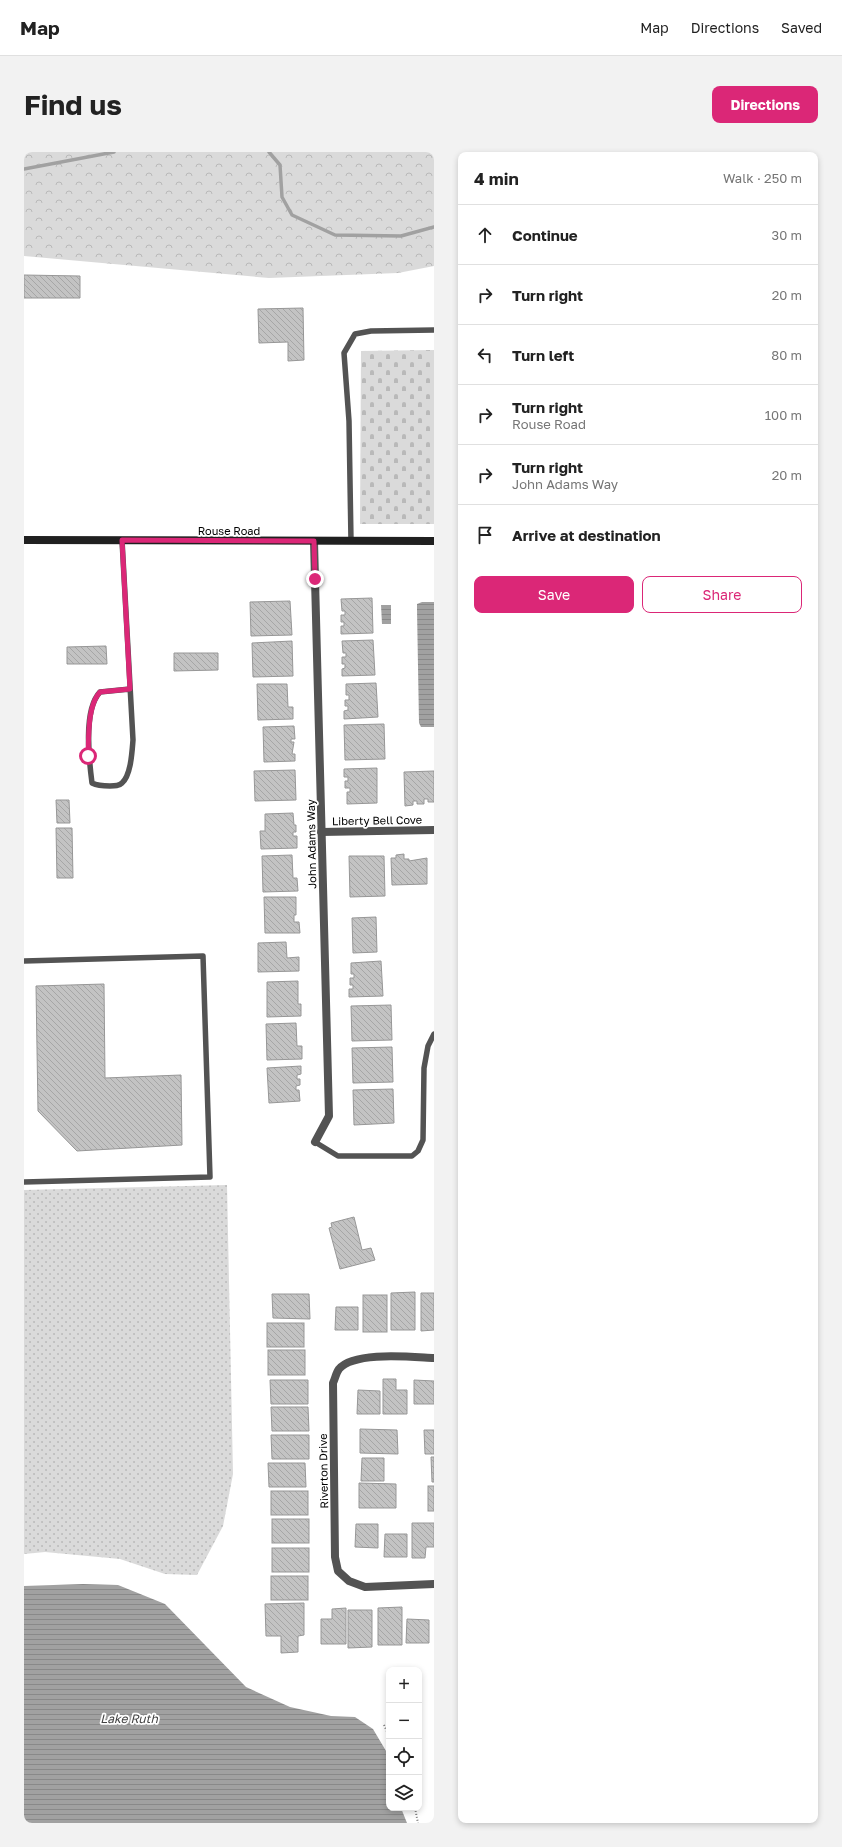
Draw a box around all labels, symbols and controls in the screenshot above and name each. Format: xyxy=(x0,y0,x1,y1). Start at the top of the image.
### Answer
text: Map xyxy=(20,16,60,39)
text: Map xyxy=(640,19,669,36)
text: Directions xyxy=(691,19,759,36)
text: Saved xyxy=(781,19,822,36)
button: Directions xyxy=(712,86,818,123)
text: Find us xyxy=(24,88,122,121)
text: 4 min xyxy=(474,168,519,189)
text: Walk · 250 m xyxy=(723,170,802,186)
icon: ahead xyxy=(474,224,496,246)
text: Continue xyxy=(512,226,578,244)
text: 30 m xyxy=(772,227,802,243)
icon: right xyxy=(474,284,496,306)
text: Turn right xyxy=(512,286,583,304)
text: 20 m xyxy=(772,287,802,303)
icon: left xyxy=(474,344,496,366)
text: Turn left xyxy=(512,346,574,364)
text: 80 m xyxy=(771,347,802,363)
text: Turn right xyxy=(512,398,583,416)
icon: right xyxy=(474,404,496,426)
text: 100 m xyxy=(765,407,802,423)
text: Rouse Road xyxy=(512,416,586,432)
text: Turn right xyxy=(512,458,583,476)
icon: right xyxy=(474,464,496,486)
text: 20 m xyxy=(772,467,802,483)
text: John Adams Way xyxy=(512,476,618,492)
street label: Rouse Road xyxy=(198,524,260,537)
icon: arrive xyxy=(474,524,496,546)
text: Arrive at destination xyxy=(512,526,661,544)
route end xyxy=(306,570,324,588)
button: Save xyxy=(474,576,634,613)
button: Share xyxy=(642,576,802,613)
route start xyxy=(79,747,97,765)
street label: John Adams Way xyxy=(304,799,318,889)
street label: Liberty Bell Cove xyxy=(332,813,422,827)
street label: Riverton Drive xyxy=(316,1433,330,1509)
map controls xyxy=(386,1667,422,1811)
button: + xyxy=(386,1667,422,1703)
button: − xyxy=(386,1703,422,1739)
water label: Lake Ruth xyxy=(100,1711,158,1726)
button: locate xyxy=(386,1739,422,1775)
button: layers xyxy=(386,1775,422,1811)

